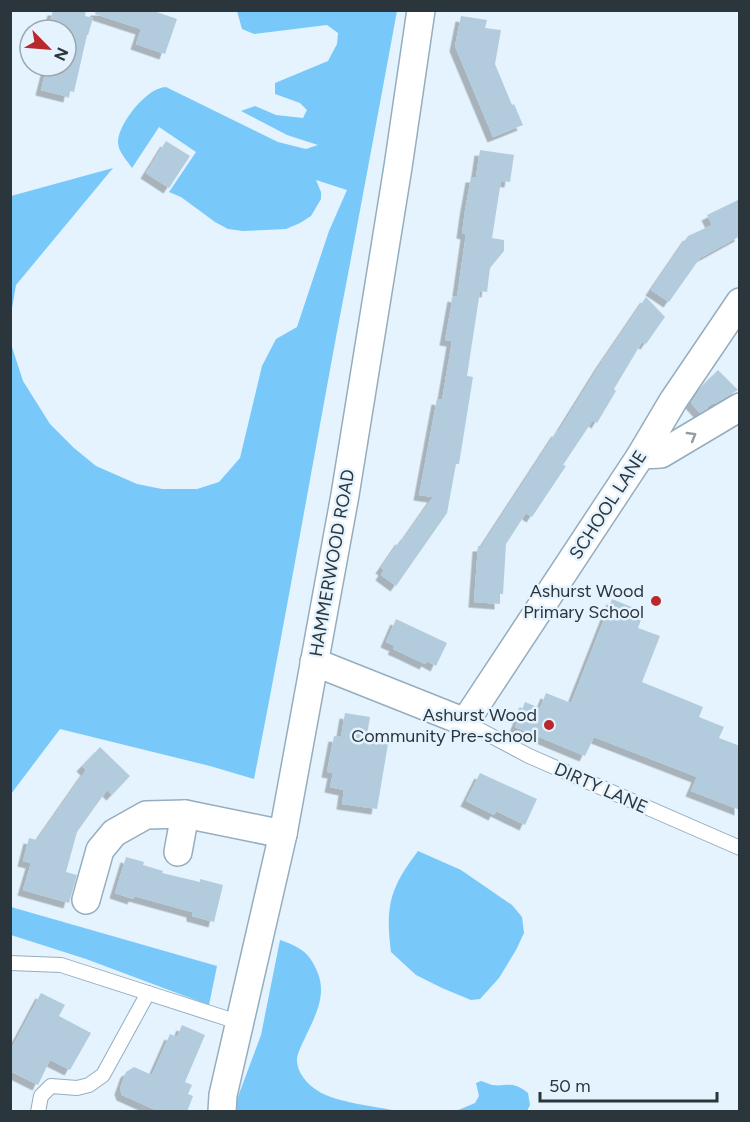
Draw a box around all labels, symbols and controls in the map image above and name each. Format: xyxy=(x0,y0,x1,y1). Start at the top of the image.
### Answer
north arrow xyxy=(18,18,78,78)
text: N xyxy=(50,45,72,64)
one-way arrow xyxy=(686,432,696,443)
street label: SCHOOL LANE xyxy=(565,446,651,564)
street label: HAMMERWOOD ROAD xyxy=(305,468,359,658)
place label: Ashurst Wood Primary School xyxy=(523,580,644,623)
marker: Ashurst Wood Primary School xyxy=(649,594,663,608)
place label: Ashurst Wood Community Pre-school xyxy=(351,704,537,747)
marker: Ashurst Wood Community Pre-school xyxy=(542,718,556,732)
street label: DIRTY LANE xyxy=(551,758,651,818)
scale bar xyxy=(540,1065,717,1103)
text: 50 m xyxy=(549,1075,591,1097)

